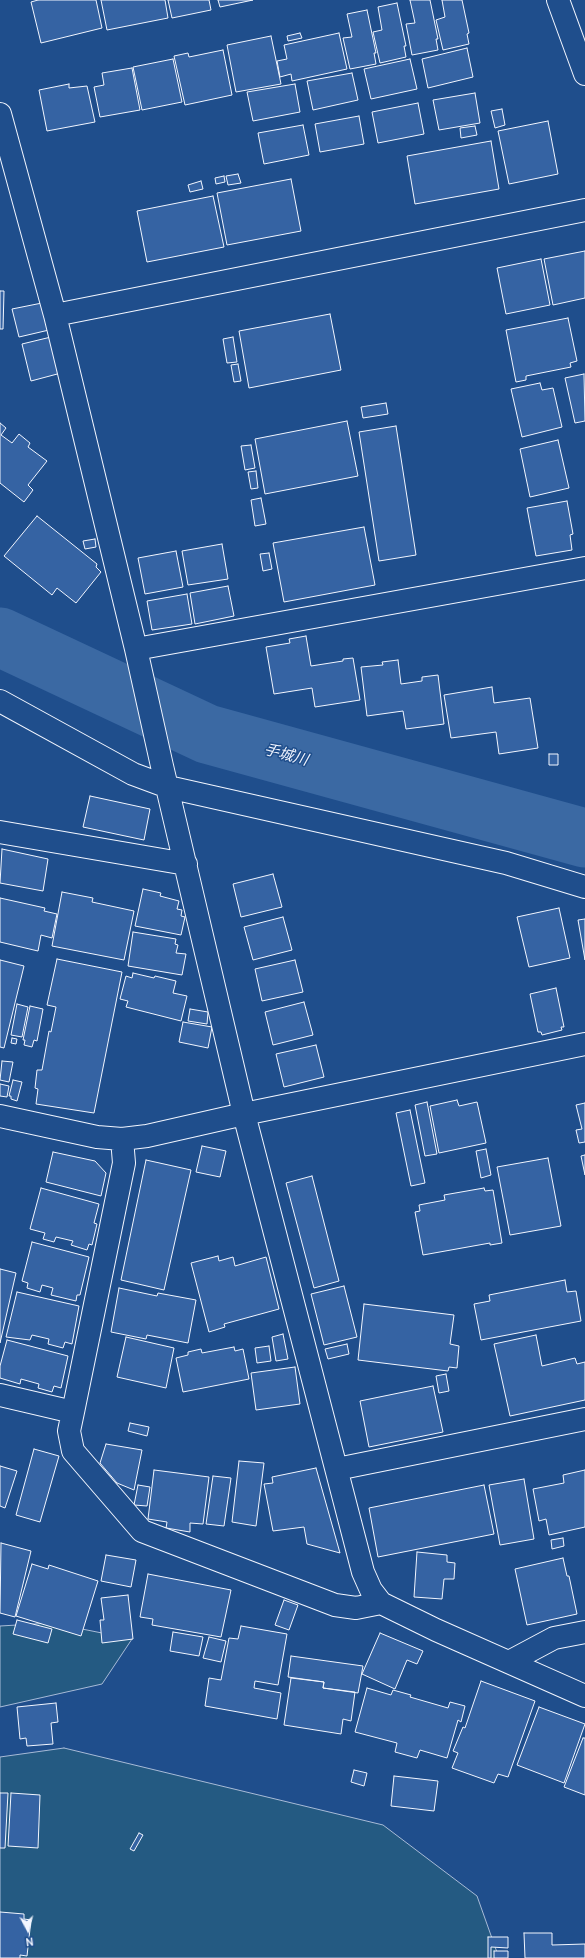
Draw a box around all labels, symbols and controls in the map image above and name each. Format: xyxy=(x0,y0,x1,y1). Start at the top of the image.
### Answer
water label: 手城川 xyxy=(262,740,310,770)
north arrow xyxy=(8,1910,48,1950)
text: N xyxy=(25,1934,34,1949)

